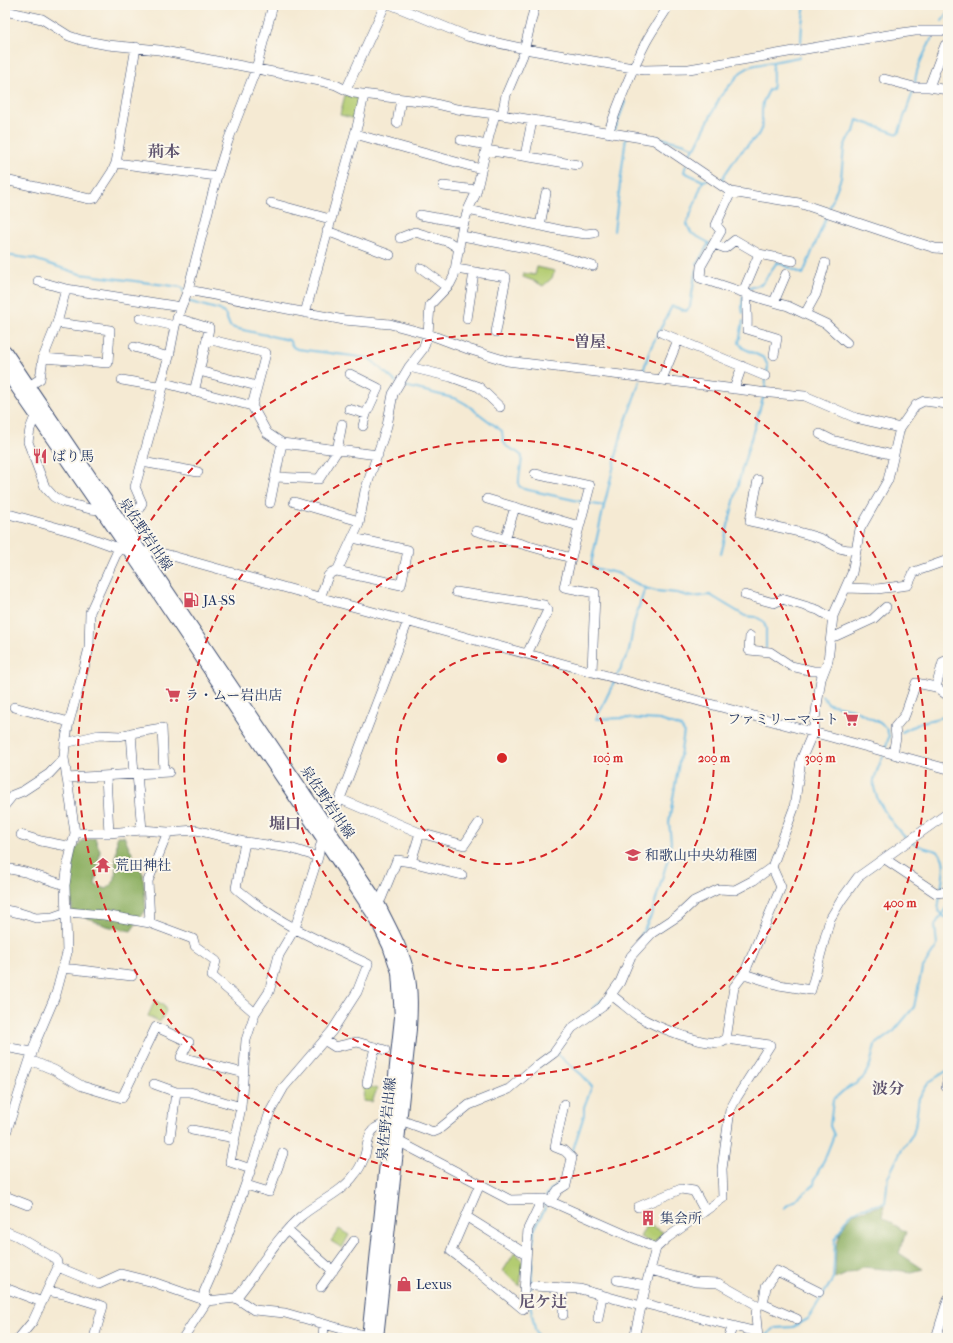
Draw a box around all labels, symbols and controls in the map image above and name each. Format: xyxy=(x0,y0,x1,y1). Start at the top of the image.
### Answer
district label: 荊本 xyxy=(148,142,180,161)
district label: 曽屋 xyxy=(574,332,606,351)
restaurant icon: ばり馬 xyxy=(31,447,49,465)
place label: ばり馬 xyxy=(52,448,94,465)
street label: 泉佐野岩出線 xyxy=(115,495,176,574)
fuel station icon: JA-SS xyxy=(182,591,200,609)
place label: JA-SS xyxy=(202,592,235,609)
supermarket icon: ラ・ムー岩出店 xyxy=(164,686,182,704)
place label: ラ・ムー岩出店 xyxy=(185,687,282,704)
supermarket icon: ファミリーマート xyxy=(842,710,860,728)
place label: ファミリーマート xyxy=(727,711,839,728)
centre of rings xyxy=(495,751,509,765)
text: 100 m xyxy=(593,751,624,765)
text: 200 m xyxy=(698,751,731,765)
text: 300 m xyxy=(805,751,836,766)
street label: 泉佐野岩出線 xyxy=(297,763,358,842)
district label: 堀口 xyxy=(269,814,301,833)
school or university icon: 和歌山中央幼稚園 xyxy=(624,846,642,864)
place label: 和歌山中央幼稚園 xyxy=(645,847,757,864)
temple icon: 荒田神社 xyxy=(94,856,112,874)
place label: 荒田神社 xyxy=(115,857,171,874)
text: 400 m xyxy=(883,896,917,911)
street label: 泉佐野岩出線 xyxy=(374,1076,399,1162)
district label: 波分 xyxy=(872,1079,905,1098)
building icon: 集会所 xyxy=(639,1209,657,1227)
place label: 集会所 xyxy=(660,1210,702,1227)
shop icon: Lexus xyxy=(395,1275,413,1293)
place label: Lexus xyxy=(416,1276,452,1293)
district label: 尼ケ辻 xyxy=(519,1292,567,1311)

